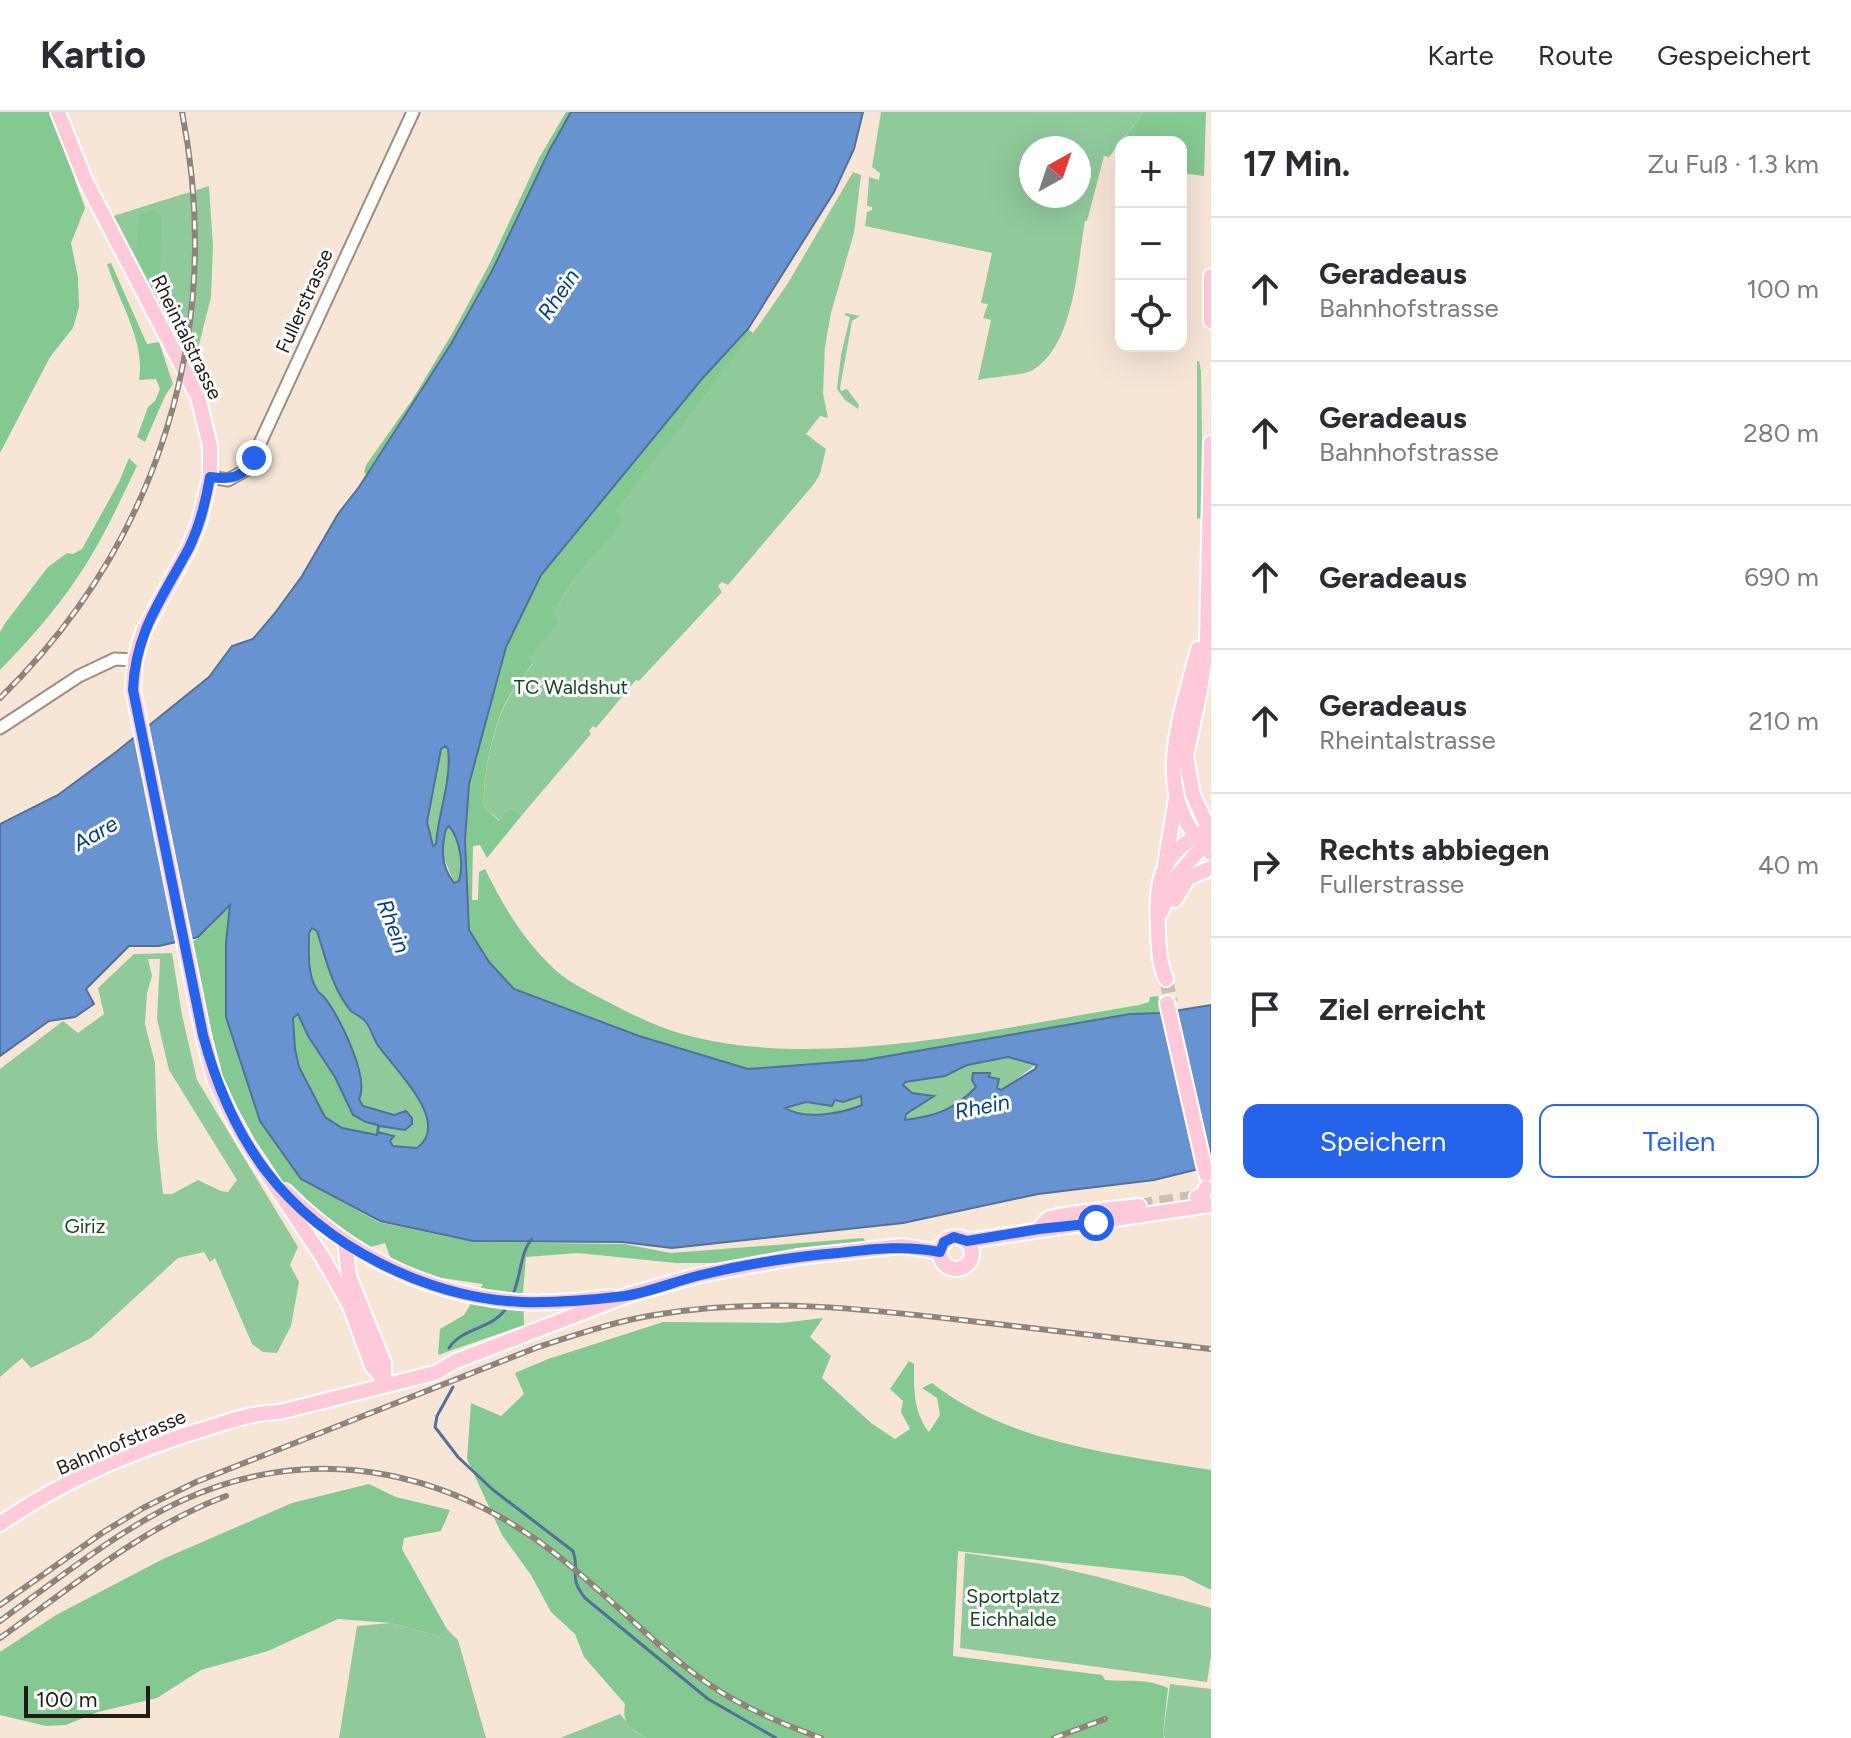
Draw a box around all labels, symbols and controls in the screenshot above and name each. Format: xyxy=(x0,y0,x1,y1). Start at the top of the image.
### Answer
text: Kartio xyxy=(40,32,146,78)
text: Karte xyxy=(1427,38,1494,72)
text: Route xyxy=(1538,38,1613,72)
text: Gespeichert xyxy=(1657,38,1811,72)
north arrow xyxy=(1019,136,1091,208)
map controls xyxy=(1115,136,1187,352)
button: + xyxy=(1115,136,1187,208)
text: 17 Min. xyxy=(1243,144,1350,185)
text: Zu Fuß · 1.3 km xyxy=(1647,148,1819,180)
button: − xyxy=(1115,208,1187,280)
street label: Fullerstrasse xyxy=(270,245,338,357)
text: Geradeaus xyxy=(1319,255,1467,292)
water label: Rhein xyxy=(532,264,585,325)
icon: ahead xyxy=(1243,267,1287,311)
street label: Rheintalstrasse xyxy=(146,271,228,403)
text: 100 m xyxy=(1746,273,1819,305)
button: locate xyxy=(1115,280,1187,352)
text: Bahnhofstrasse xyxy=(1319,292,1499,324)
text: Geradeaus xyxy=(1319,399,1467,436)
icon: ahead xyxy=(1243,411,1287,455)
text: 280 m xyxy=(1743,417,1819,449)
text: Bahnhofstrasse xyxy=(1319,436,1499,468)
route end xyxy=(236,440,272,476)
icon: ahead xyxy=(1243,555,1287,599)
text: Geradeaus xyxy=(1319,559,1467,596)
text: 690 m xyxy=(1744,561,1819,593)
park label: TC Waldshut xyxy=(514,675,628,699)
text: Geradeaus xyxy=(1319,687,1467,724)
icon: ahead xyxy=(1243,699,1287,743)
text: 210 m xyxy=(1749,705,1819,737)
text: Rheintalstrasse xyxy=(1319,724,1496,756)
water label: Aare xyxy=(67,810,122,857)
text: Rechts abbiegen xyxy=(1319,831,1550,868)
icon: right xyxy=(1243,843,1287,887)
text: 40 m xyxy=(1758,849,1819,881)
text: Fullerstrasse xyxy=(1319,868,1464,900)
water label: Rhein xyxy=(371,895,416,957)
icon: arrive xyxy=(1243,987,1287,1031)
text: Ziel erreicht xyxy=(1319,991,1486,1028)
water label: Rhein xyxy=(952,1088,1012,1125)
button: Speichern xyxy=(1243,1104,1523,1178)
button: Teilen xyxy=(1539,1104,1819,1178)
route start xyxy=(1078,1205,1114,1241)
park label: Giriz xyxy=(64,1214,106,1238)
street label: Bahnhofstrasse xyxy=(53,1404,189,1480)
park label: Sportplatz Eichhalde xyxy=(966,1584,1060,1631)
scale bar xyxy=(24,1682,150,1718)
text: 100 m xyxy=(36,1686,97,1713)

